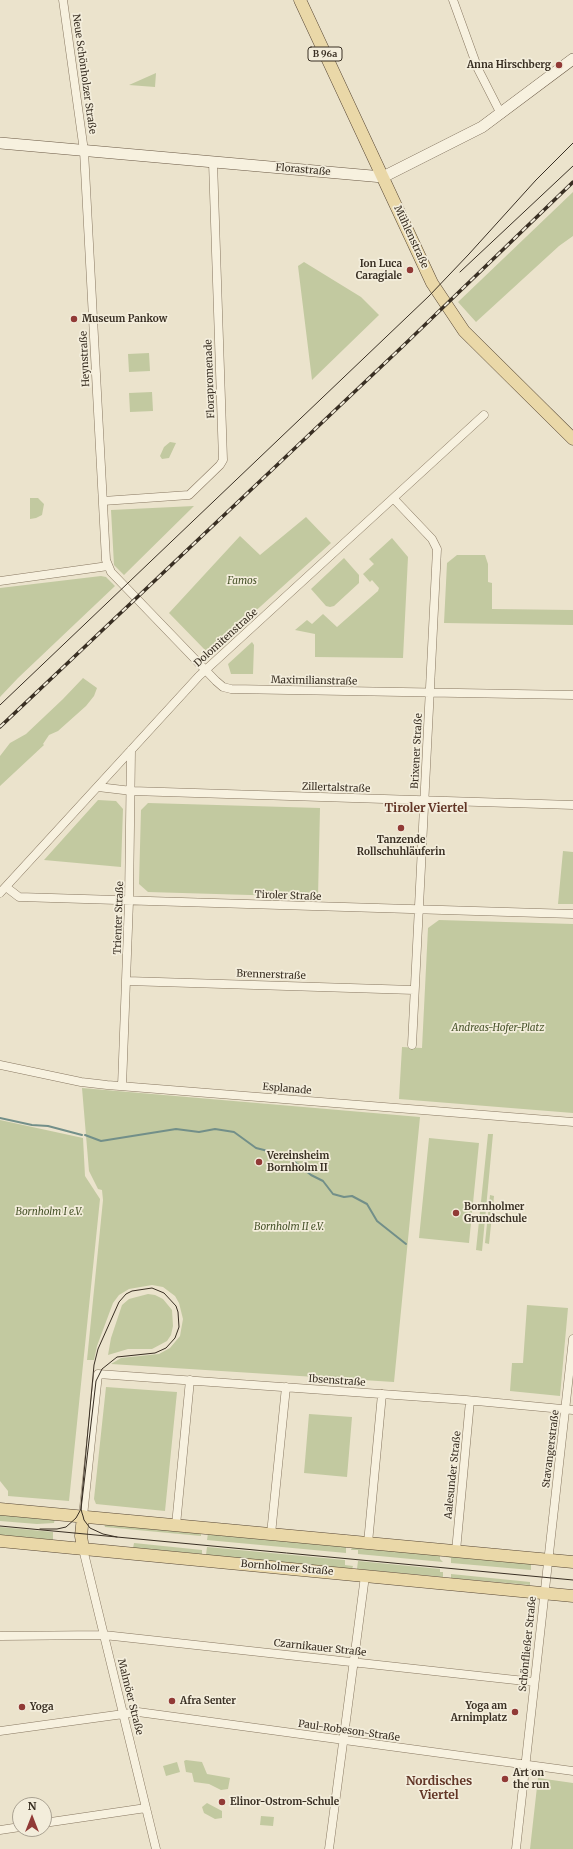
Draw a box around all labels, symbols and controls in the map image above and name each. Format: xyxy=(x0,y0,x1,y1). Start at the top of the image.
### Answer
street label: Neue Schönholzer Straße xyxy=(70,13,98,135)
road number: B 96a xyxy=(308,47,342,61)
place label: Anna Hirschberg xyxy=(467,59,551,71)
marker: Anna Hirschberg xyxy=(554,60,564,70)
street label: Florastraße xyxy=(275,162,331,178)
street label: Mühlenstraße xyxy=(391,204,431,270)
place label: Ion Luca Caragiale xyxy=(356,258,402,282)
marker: Ion Luca Caragiale xyxy=(405,265,415,275)
place label: Museum Pankow xyxy=(82,313,167,325)
marker: Museum Pankow xyxy=(69,314,79,324)
street label: Heynstraße xyxy=(78,331,92,387)
street label: Florapromenade xyxy=(203,339,217,419)
park label: Famos xyxy=(227,575,257,587)
street label: Dolomitenstraße xyxy=(192,606,260,670)
street label: Maximilianstraße xyxy=(271,674,357,688)
street label: Brixener Straße xyxy=(409,713,425,789)
street label: Zillertalstraße xyxy=(302,781,370,795)
district label: Tiroler Viertel xyxy=(384,802,468,816)
marker: Tanzende Rollschuhläuferin xyxy=(396,823,406,833)
place label: Tanzende Rollschuhläuferin xyxy=(357,834,445,858)
street label: Trienter Straße xyxy=(112,881,126,955)
street label: Tiroler Straße xyxy=(254,889,322,903)
street label: Brennerstraße xyxy=(236,968,306,982)
park label: Andreas-Hofer-Platz xyxy=(452,1022,544,1034)
street label: Esplanade xyxy=(262,1081,312,1097)
place label: Vereinsheim Bornholm II xyxy=(267,1150,329,1174)
marker: Vereinsheim Bornholm II xyxy=(254,1157,264,1167)
place label: Bornholmer Grundschule xyxy=(464,1201,527,1224)
park label: Bornholm I e.V. xyxy=(16,1206,82,1218)
marker: Bornholmer Grundschule xyxy=(451,1208,461,1218)
park label: Bornholm II e.V. xyxy=(254,1221,324,1233)
street label: Ibsenstraße xyxy=(308,1373,366,1389)
street label: Stavangerstraße xyxy=(540,1409,562,1489)
street label: Aalesunder Straße xyxy=(442,1430,464,1520)
street label: Bornholmer Straße xyxy=(240,1558,334,1578)
street label: Schönfließer Straße xyxy=(517,1596,539,1692)
street label: Czarnikauer Straße xyxy=(273,1637,367,1659)
street label: Malmöer Straße xyxy=(115,1658,145,1736)
place label: Afra Senter xyxy=(180,1695,236,1707)
marker: Afra Senter xyxy=(167,1696,177,1706)
place label: Yoga am Arnimplatz xyxy=(451,1700,507,1724)
place label: Yoga xyxy=(30,1701,54,1713)
marker: Yoga xyxy=(17,1702,27,1712)
marker: Yoga am Arnimplatz xyxy=(510,1707,520,1717)
street label: Paul-Robeson-Straße xyxy=(297,1718,401,1744)
place label: Art on the run xyxy=(513,1767,549,1790)
marker: Art on the run xyxy=(500,1774,510,1784)
district label: Nordisches Viertel xyxy=(406,1775,472,1803)
place label: Elinor-Ostrom-Schule xyxy=(230,1796,339,1808)
north arrow xyxy=(12,1797,52,1837)
marker: Elinor-Ostrom-Schule xyxy=(217,1797,227,1807)
text: N xyxy=(28,1799,36,1813)

